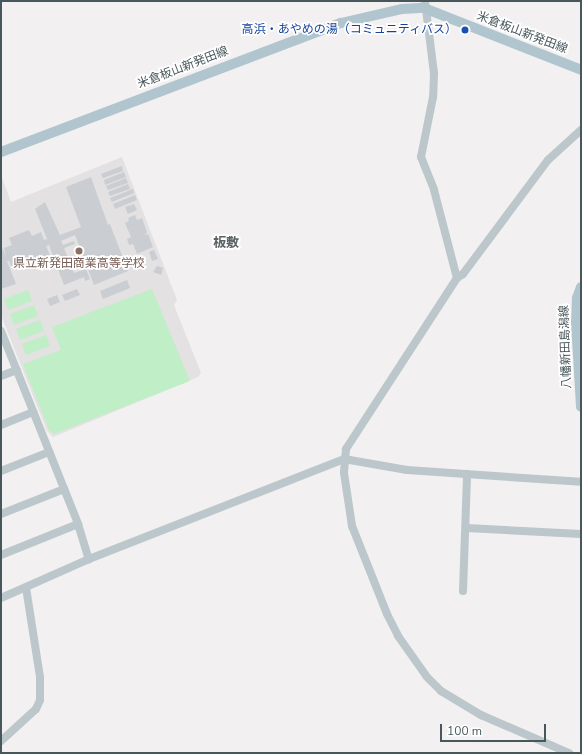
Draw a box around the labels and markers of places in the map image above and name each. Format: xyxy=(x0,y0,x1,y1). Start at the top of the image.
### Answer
place label: 高浜・あやめの湯（コミュニティバス） xyxy=(241,23,457,37)
marker: 高浜・あやめの湯（コミュニティバス） xyxy=(460,25,470,35)
marker: 県立新発田商業高等学校 xyxy=(74,246,84,256)
place label: 県立新発田商業高等学校 xyxy=(13,257,145,271)

